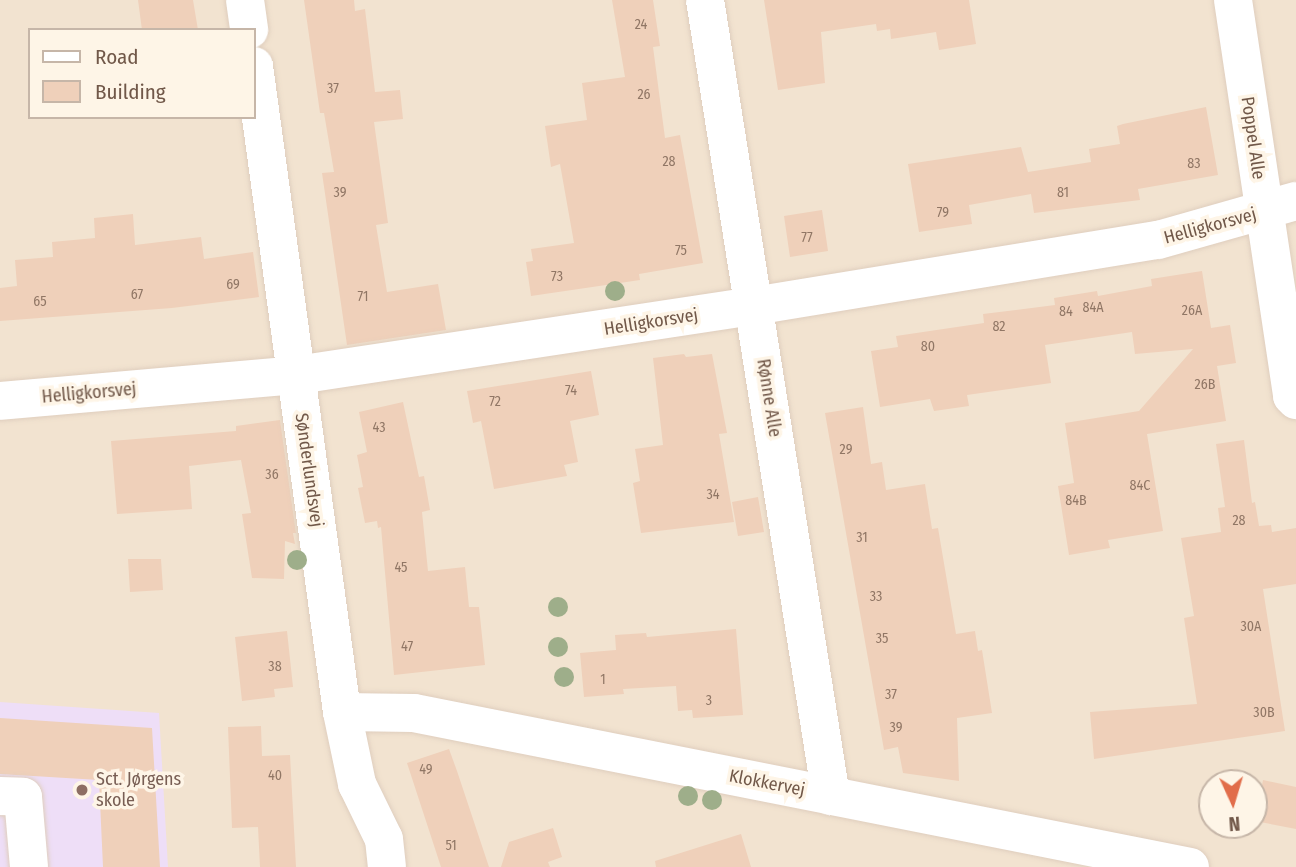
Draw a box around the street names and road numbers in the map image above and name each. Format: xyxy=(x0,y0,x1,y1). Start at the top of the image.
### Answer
street label: Poppel Alle xyxy=(1237,95,1269,181)
street label: Helligkorsvej xyxy=(1161,203,1259,249)
street label: Helligkorsvej xyxy=(602,304,700,340)
street label: Rønne Alle xyxy=(752,357,786,439)
street label: Helligkorsvej xyxy=(41,378,137,408)
street label: Sønderlundsvej xyxy=(290,412,328,528)
street label: Klokkervej xyxy=(727,765,807,801)

